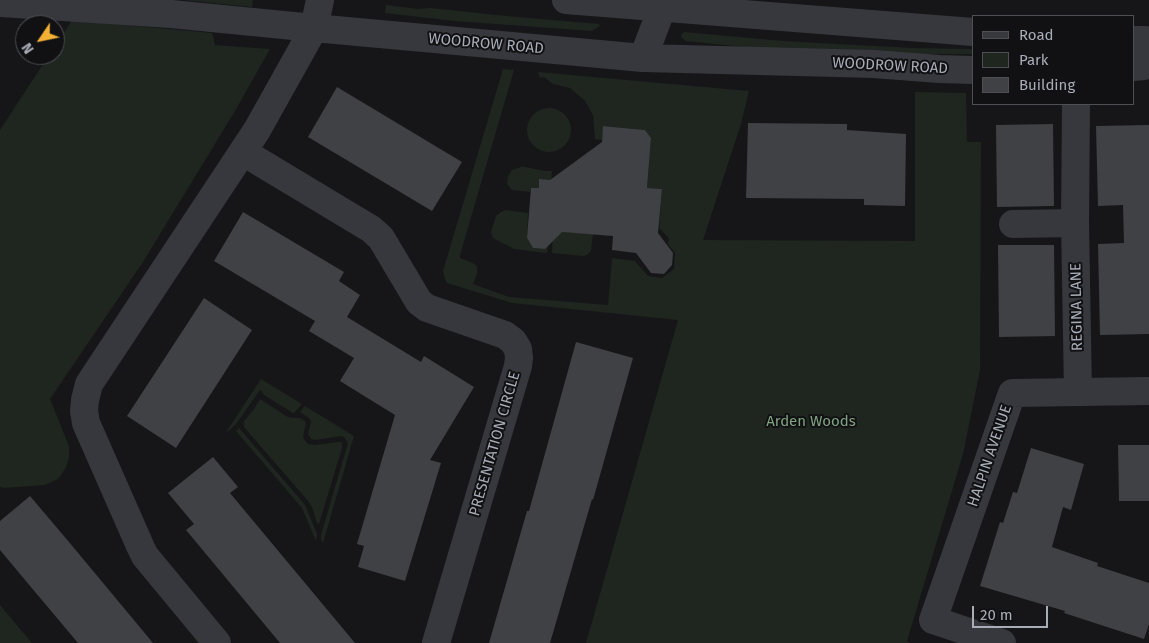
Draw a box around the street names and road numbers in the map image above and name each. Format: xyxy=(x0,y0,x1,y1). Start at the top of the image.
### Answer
street label: WOODROW ROAD xyxy=(427,30,545,58)
street label: WOODROW ROAD xyxy=(832,54,948,78)
street label: REGINA LANE xyxy=(1067,263,1087,351)
street label: PRESENTATION CIRCLE xyxy=(466,370,524,518)
street label: HALPIN AVENUE xyxy=(964,403,1016,509)

